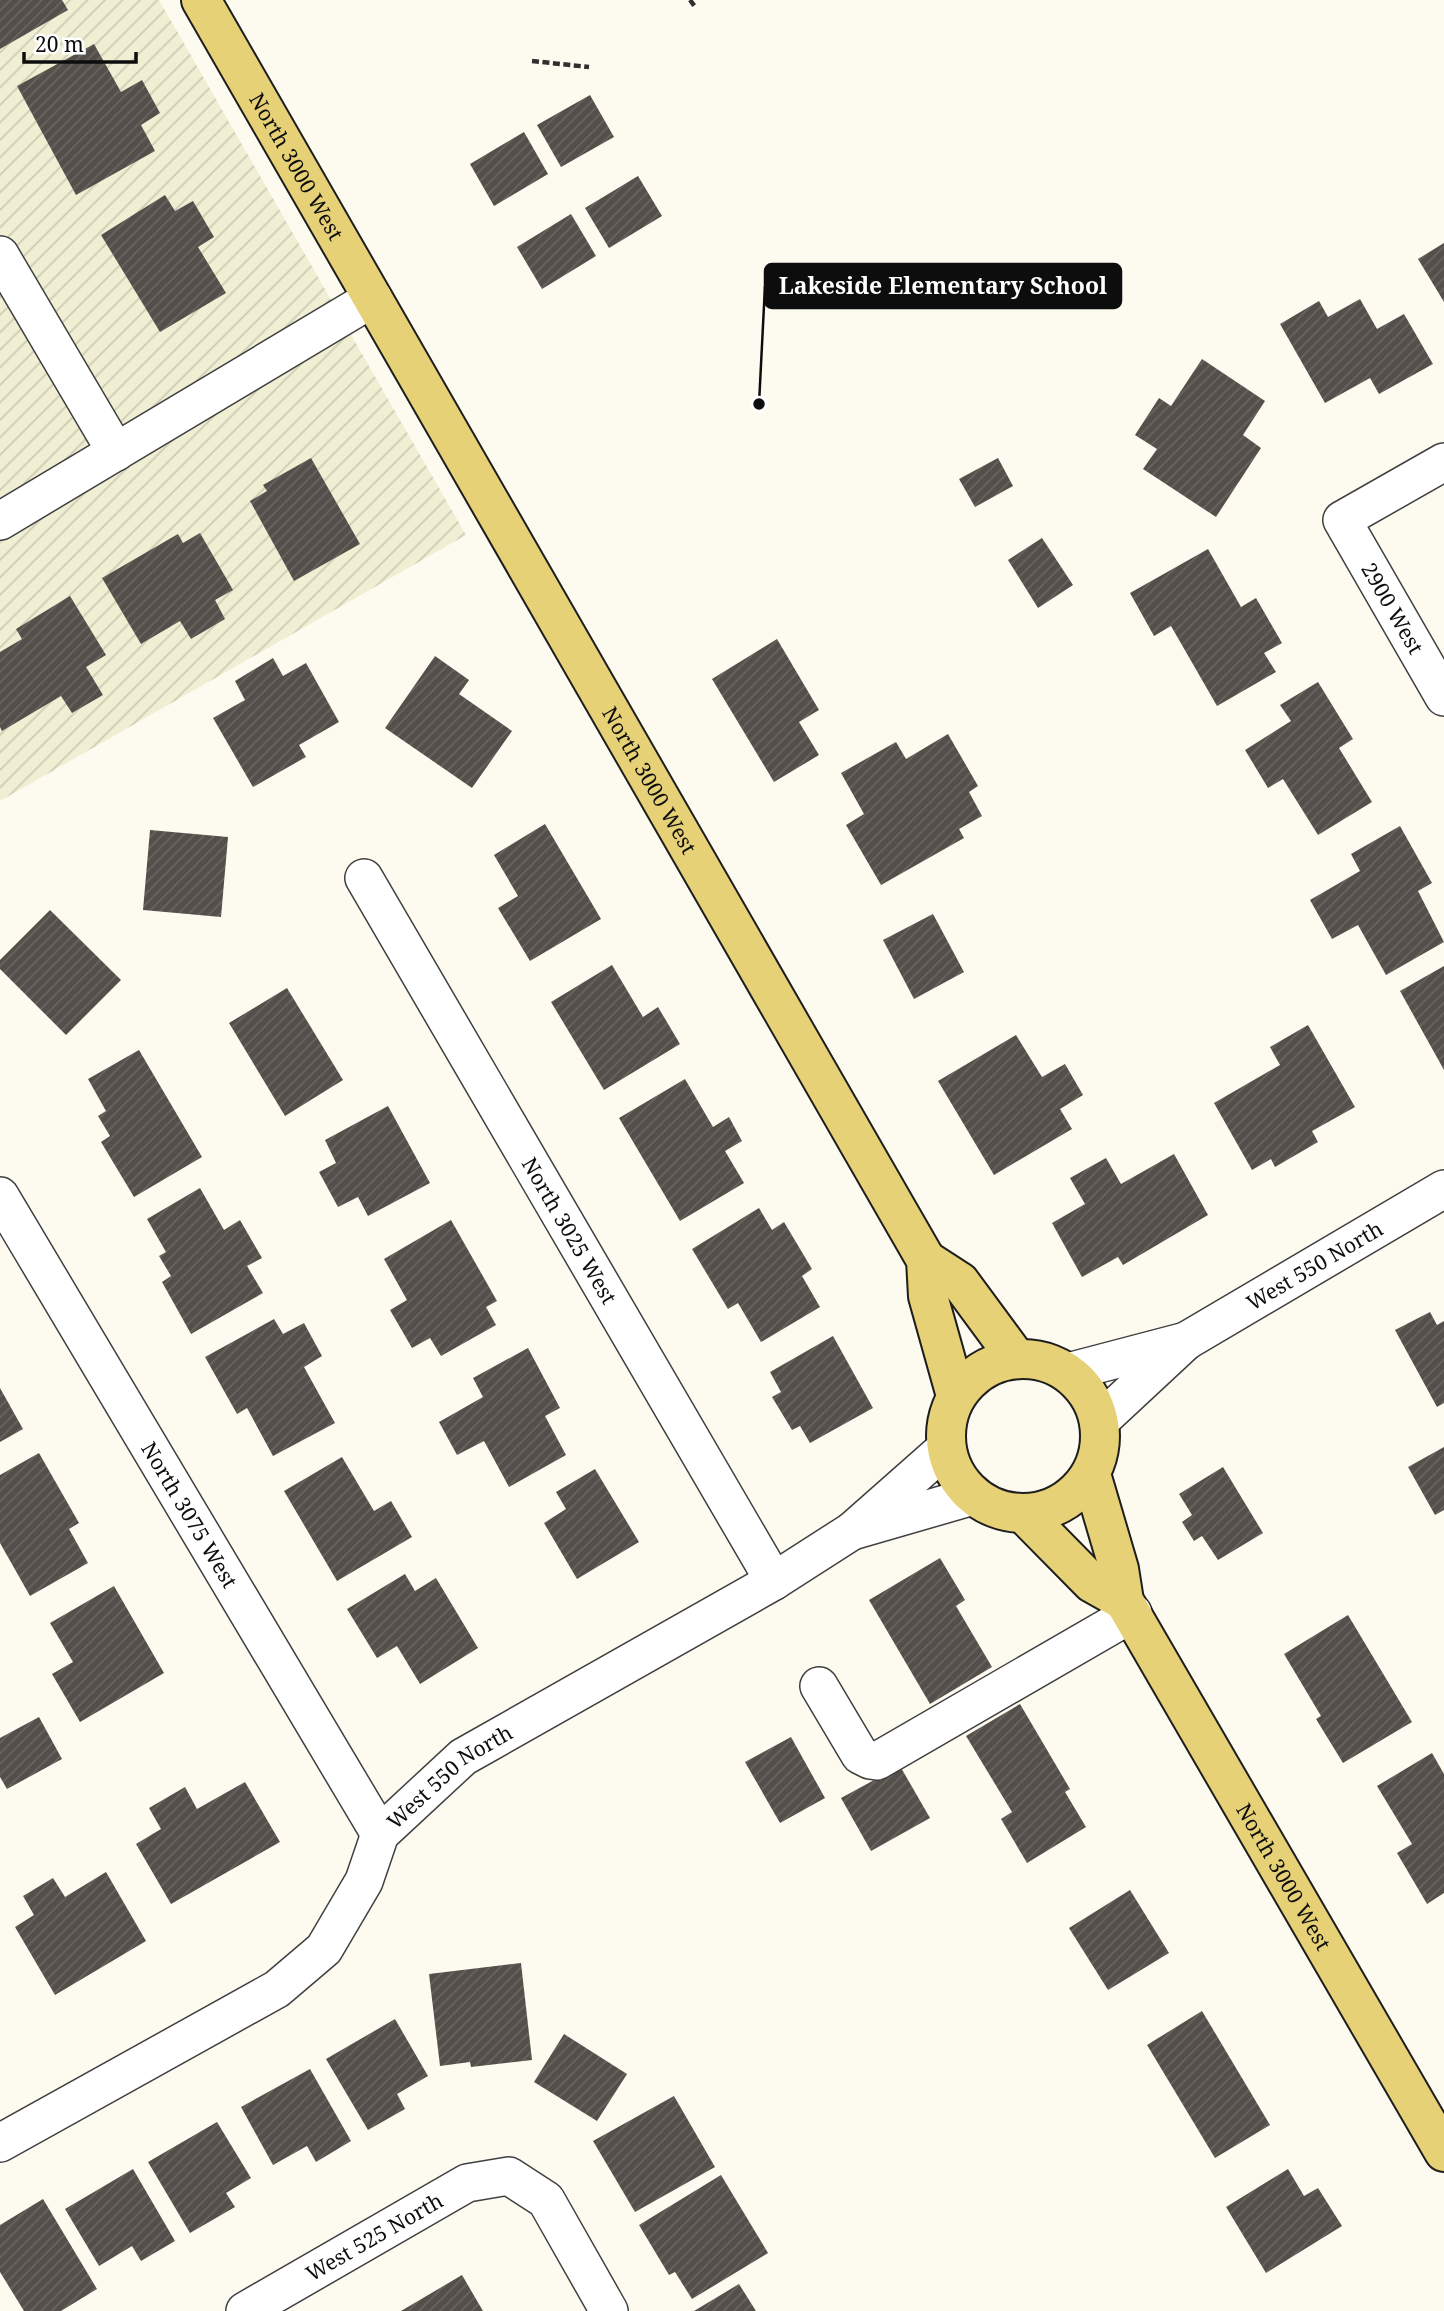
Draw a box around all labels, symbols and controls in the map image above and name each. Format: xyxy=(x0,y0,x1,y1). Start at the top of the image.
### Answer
scale bar xyxy=(24,21,136,65)
text: 20 m xyxy=(35,30,84,58)
street label: North 3000 West xyxy=(243,88,350,245)
callout: Lakeside Elementary School xyxy=(765,264,1121,308)
text: Lakeside Elementary School xyxy=(779,269,1107,301)
street label: 2900 West xyxy=(1355,557,1430,659)
street label: North 3000 West xyxy=(596,701,703,859)
street label: North 3025 West xyxy=(516,1152,623,1309)
street label: West 550 North xyxy=(1241,1214,1388,1316)
street label: North 3075 West xyxy=(135,1436,244,1593)
street label: West 550 North xyxy=(381,1718,517,1835)
street label: North 3000 West xyxy=(1230,1798,1338,1955)
street label: West 525 North xyxy=(300,2186,448,2287)

